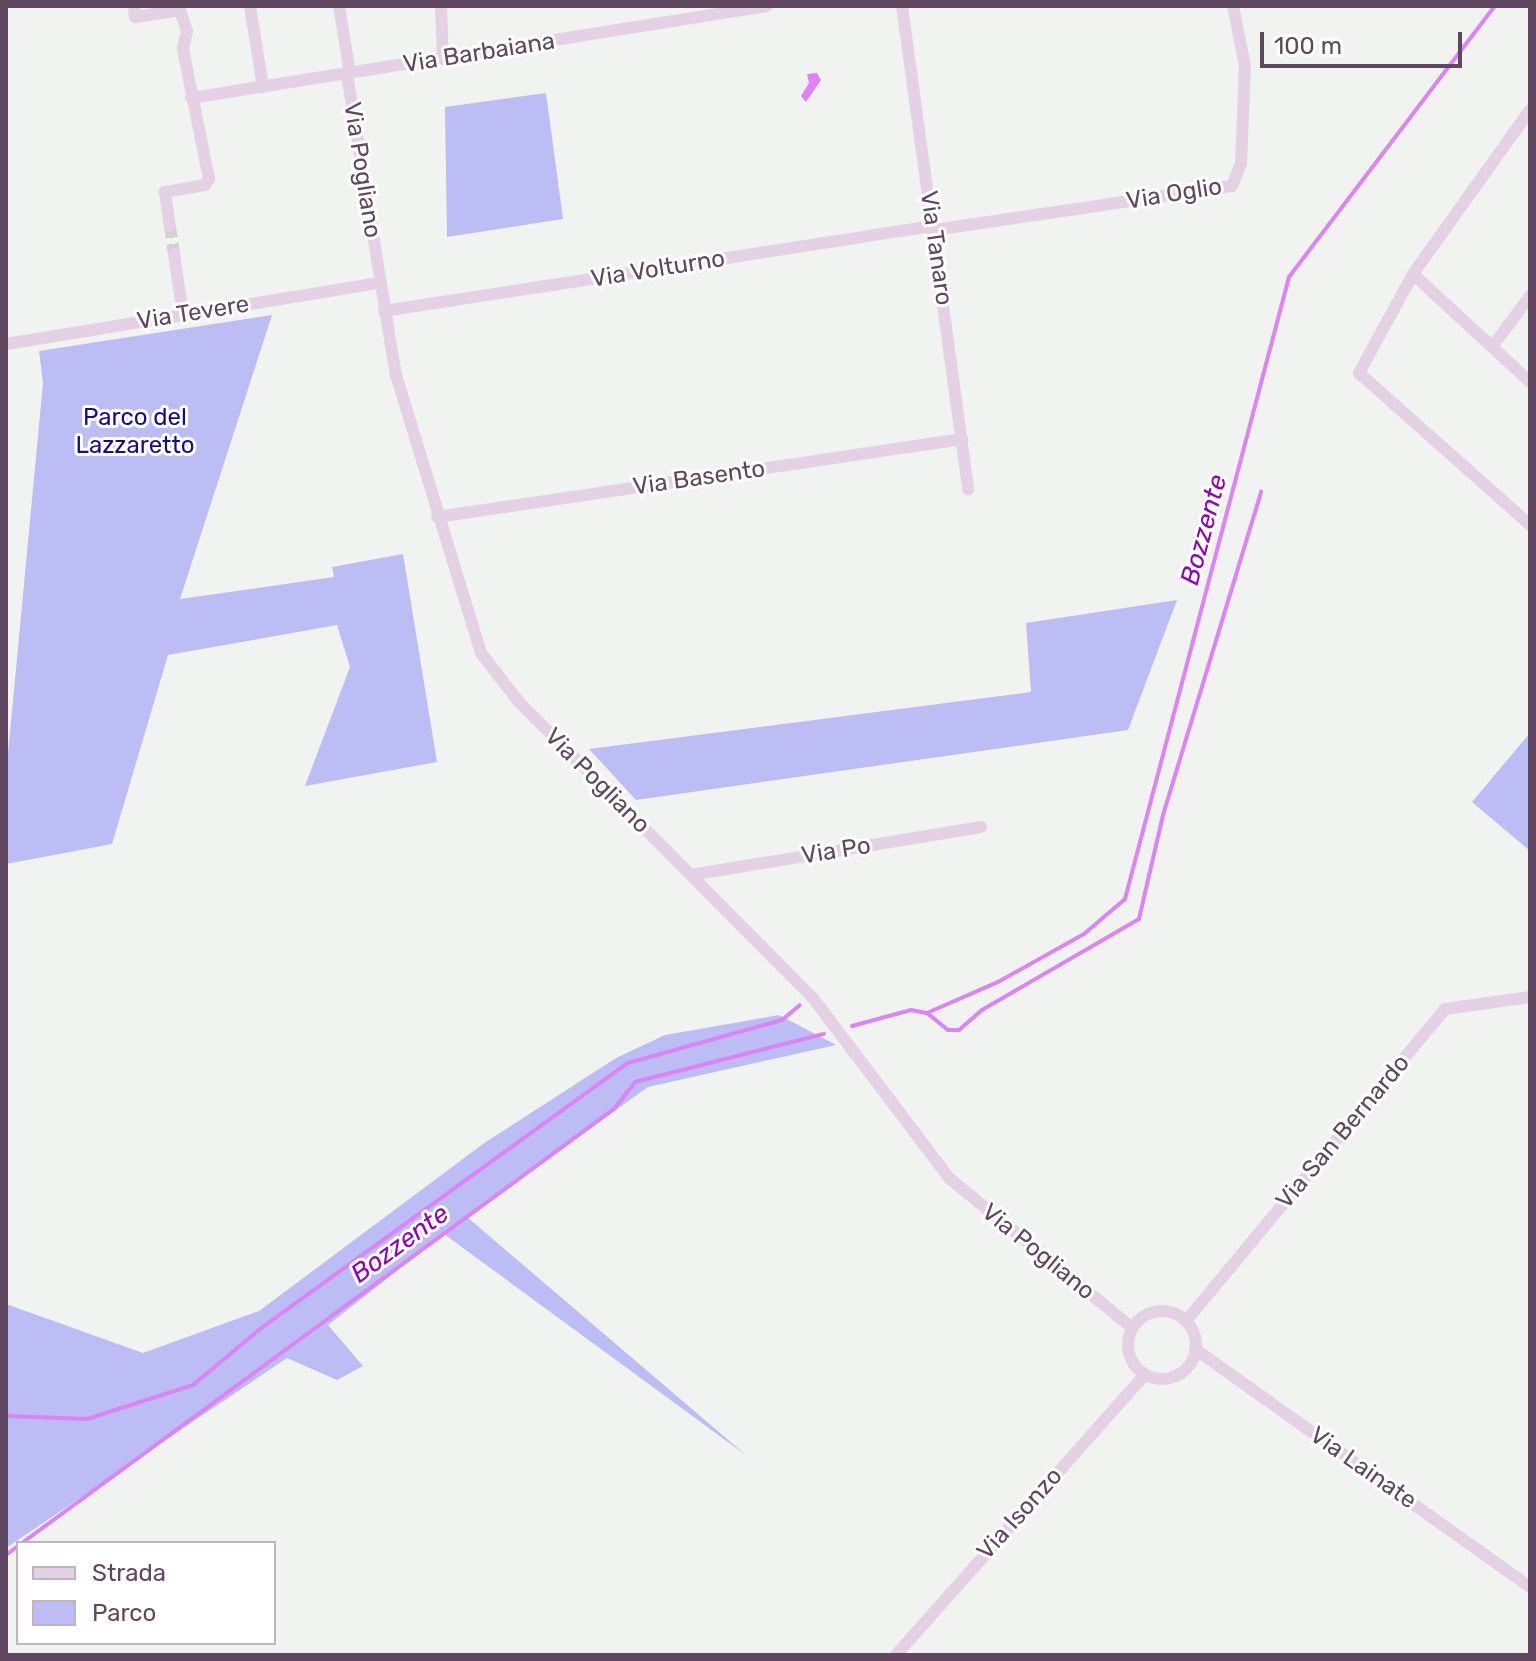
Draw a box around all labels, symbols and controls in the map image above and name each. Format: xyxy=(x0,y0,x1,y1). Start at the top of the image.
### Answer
scale bar xyxy=(1264,16,1466,66)
street label: Via Barbaiana xyxy=(401,27,557,79)
text: 100 m xyxy=(1274,32,1342,60)
street label: Via Pogliano xyxy=(337,100,387,240)
street label: Via Oglio xyxy=(1124,172,1224,216)
street label: Via Tanaro xyxy=(914,189,958,307)
street label: Via Volturno xyxy=(589,244,727,294)
street label: Via Tevere xyxy=(135,290,251,336)
park label: Parco del Lazzaretto xyxy=(75,404,195,460)
street label: Via Basento xyxy=(631,454,767,502)
water label: Bozzente xyxy=(1174,471,1234,589)
street label: Via Pogliano xyxy=(538,722,656,840)
street label: Via Po xyxy=(799,831,873,871)
street label: Via San Bernardo xyxy=(1270,1049,1416,1215)
water label: Bozzente xyxy=(345,1198,455,1290)
street label: Via Pogliano xyxy=(976,1198,1100,1306)
street label: Via Lainate xyxy=(1304,1421,1422,1515)
street label: Via Isonzo xyxy=(971,1462,1069,1566)
legend xyxy=(16,1541,276,1645)
text: Strada xyxy=(92,1559,166,1587)
text: Parco xyxy=(92,1599,156,1627)

